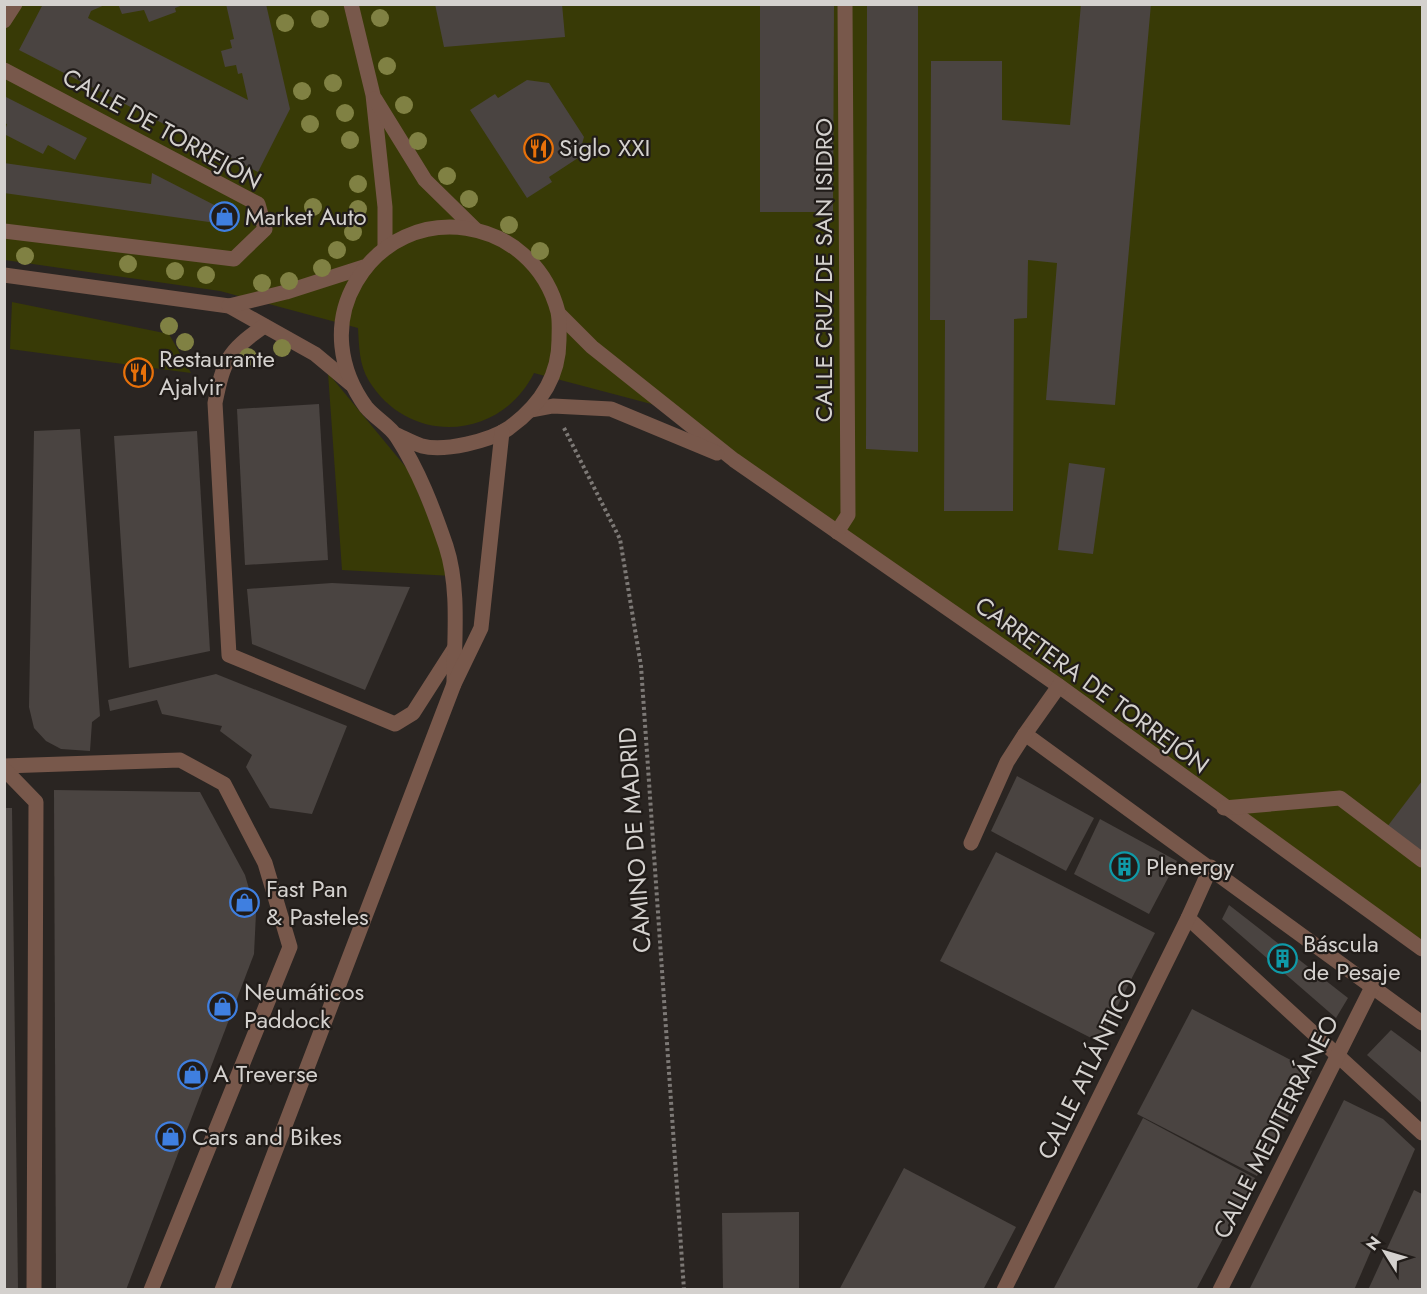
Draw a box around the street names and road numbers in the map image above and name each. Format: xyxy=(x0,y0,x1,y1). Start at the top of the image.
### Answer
street label: CALLE DE TORREJÓN xyxy=(56,59,268,198)
street label: CALLE CRUZ DE SAN ISIDRO xyxy=(806,118,841,422)
street label: CARRETERA DE TORREJÓN xyxy=(968,588,1217,782)
street label: CAMINO DE MADRID xyxy=(609,726,660,954)
street label: CALLE ATLÁNTICO xyxy=(1029,972,1147,1165)
street label: CALLE MEDITERRÁNEO xyxy=(1204,1009,1347,1245)

